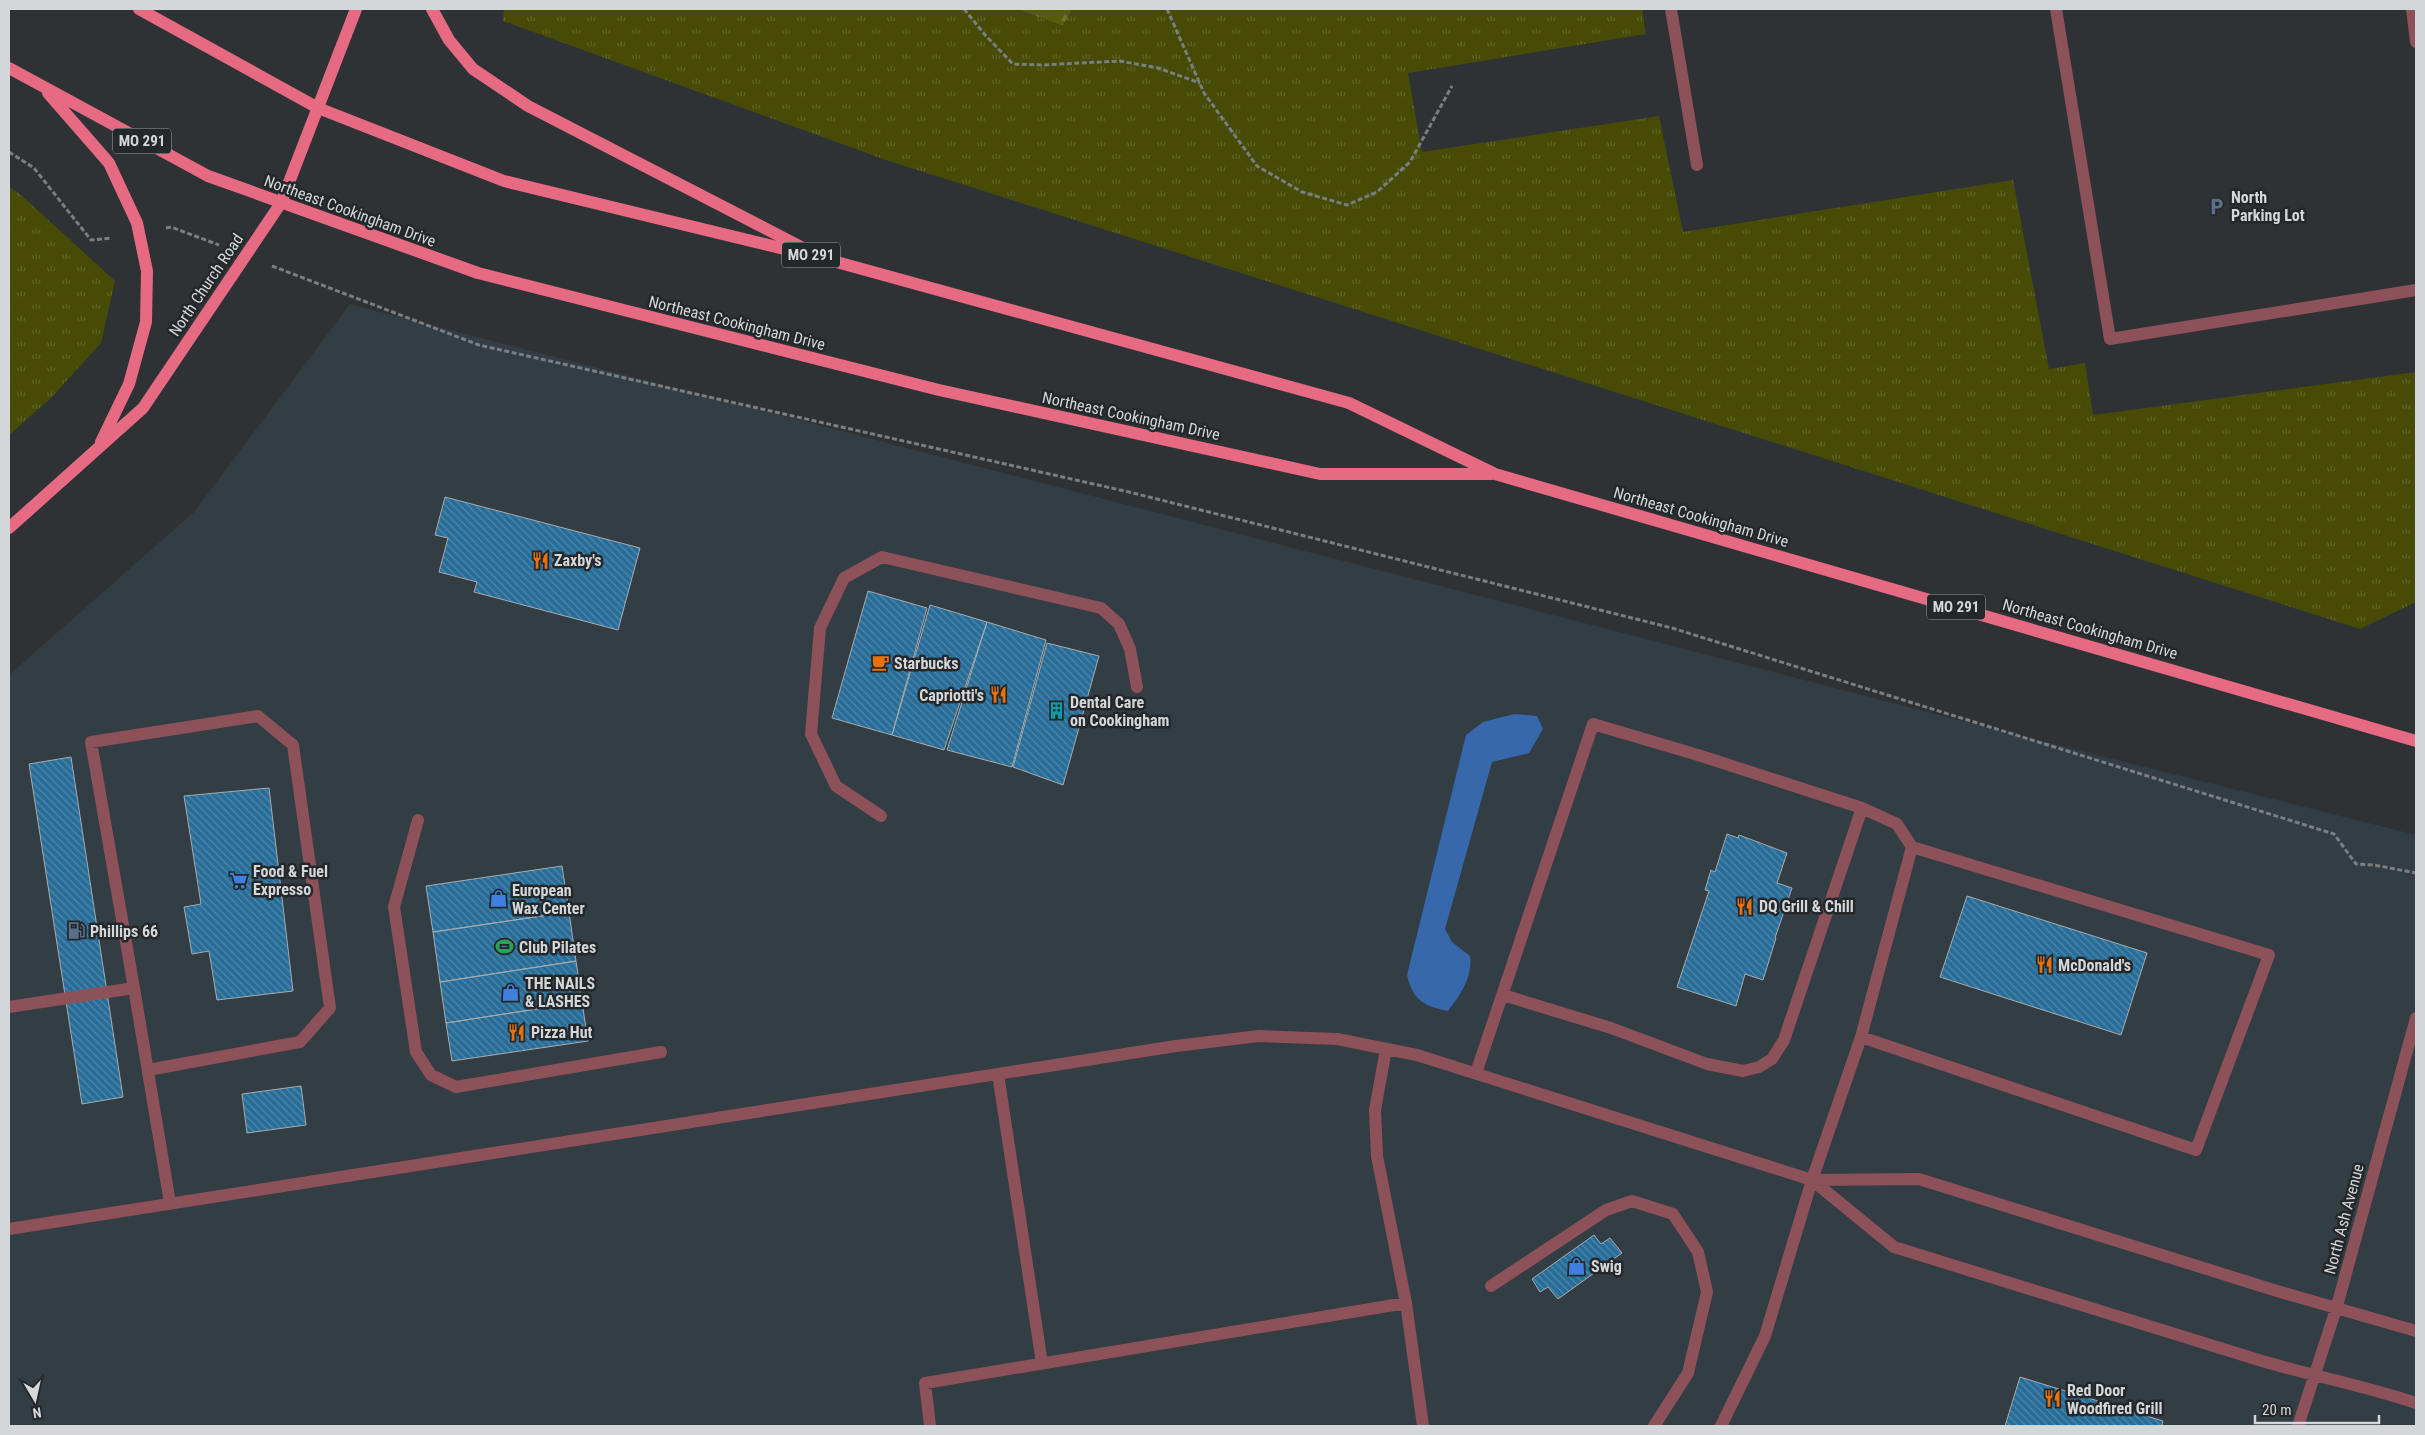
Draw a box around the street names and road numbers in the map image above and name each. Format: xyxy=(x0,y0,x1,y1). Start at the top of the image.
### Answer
road number: MO 291 xyxy=(113,128,171,154)
street label: Northeast Cookingham Drive xyxy=(262,171,438,251)
street label: North Church Road xyxy=(165,230,247,340)
road number: MO 291 xyxy=(782,242,840,268)
street label: Northeast Cookingham Drive xyxy=(647,292,827,354)
street label: Northeast Cookingham Drive xyxy=(1040,388,1222,444)
street label: Northeast Cookingham Drive xyxy=(1611,483,1791,551)
road number: MO 291 xyxy=(1927,594,1985,620)
street label: Northeast Cookingham Drive xyxy=(2000,595,2180,663)
street label: North Ash Avenue xyxy=(2320,1162,2368,1276)

